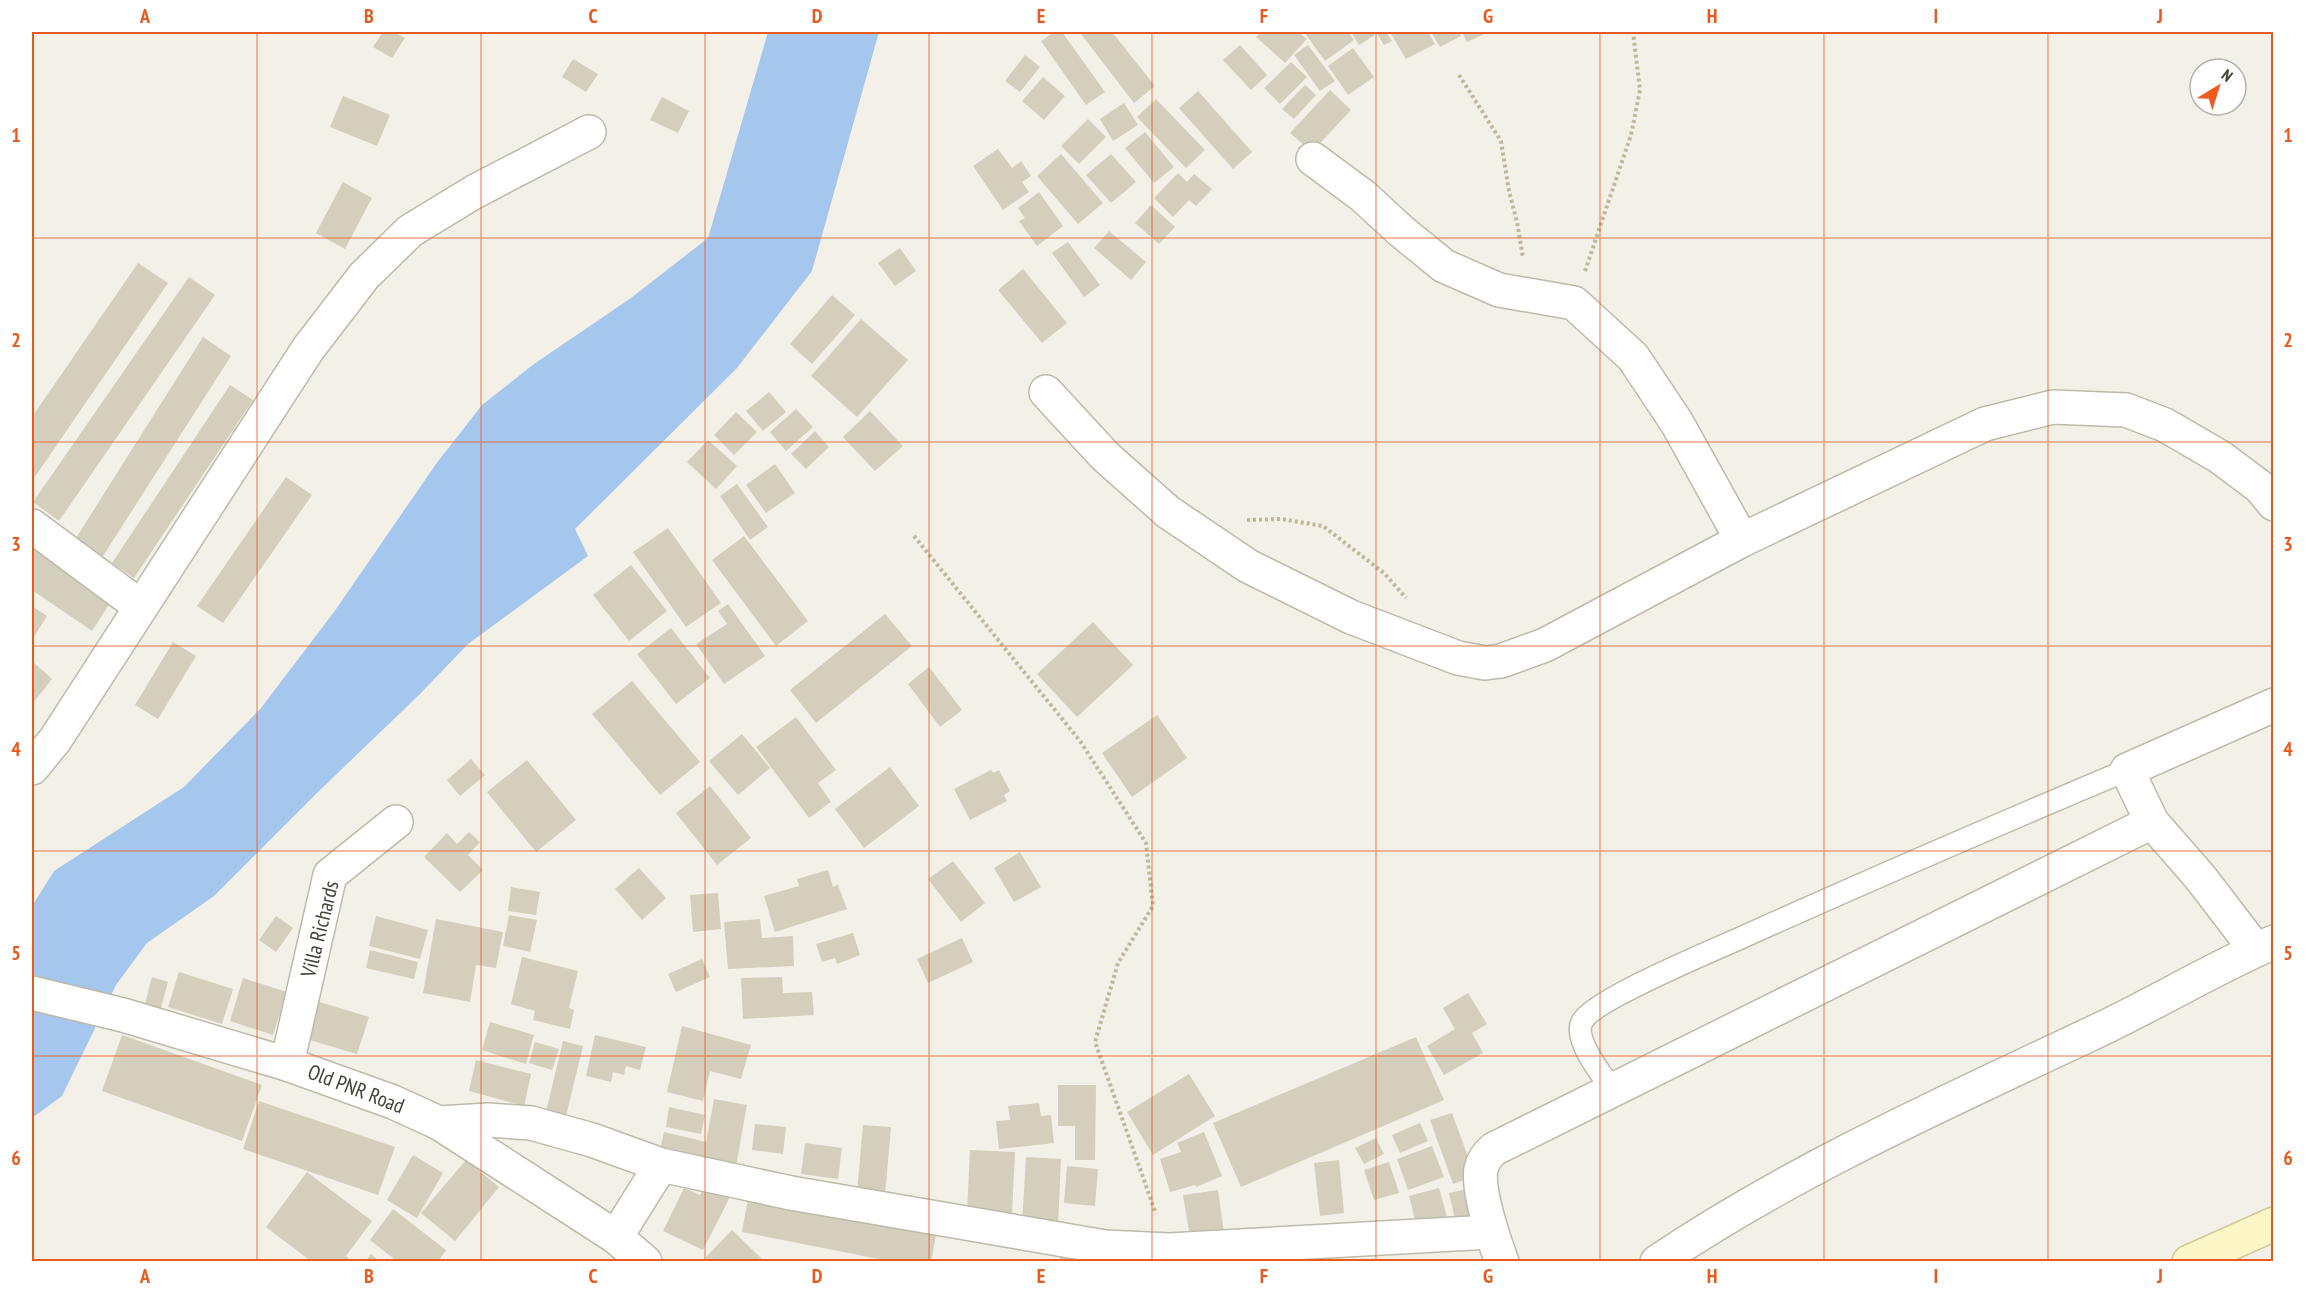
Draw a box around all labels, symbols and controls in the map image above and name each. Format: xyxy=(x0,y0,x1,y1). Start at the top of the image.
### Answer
text: A xyxy=(139,3,151,29)
text: B xyxy=(364,3,374,29)
text: C xyxy=(588,3,598,29)
text: D xyxy=(812,3,823,29)
text: E xyxy=(1037,3,1045,29)
text: F xyxy=(1260,3,1268,29)
text: G xyxy=(1483,3,1493,29)
text: H xyxy=(1707,3,1717,29)
text: I xyxy=(1934,3,1938,29)
text: J xyxy=(2156,3,2163,29)
north arrow xyxy=(2188,57,2248,117)
text: N xyxy=(2218,65,2237,86)
text: 1 xyxy=(11,122,21,148)
text: 1 xyxy=(2283,122,2293,148)
text: 2 xyxy=(11,327,21,353)
text: 2 xyxy=(2283,327,2293,353)
text: 3 xyxy=(11,531,21,557)
text: 3 xyxy=(2283,531,2293,557)
text: 4 xyxy=(11,736,21,762)
text: 4 xyxy=(2283,736,2293,762)
street label: Villa Richards xyxy=(294,878,345,981)
text: 5 xyxy=(11,940,21,966)
text: 5 xyxy=(2283,940,2293,966)
street label: Old PNR Road xyxy=(304,1058,408,1119)
text: 6 xyxy=(11,1145,21,1171)
text: 6 xyxy=(2283,1145,2293,1171)
text: A xyxy=(139,1263,151,1289)
text: B xyxy=(364,1263,374,1289)
text: C xyxy=(588,1263,598,1289)
text: D xyxy=(812,1263,823,1289)
text: E xyxy=(1037,1263,1045,1289)
text: F xyxy=(1260,1263,1268,1289)
text: G xyxy=(1483,1263,1493,1289)
text: H xyxy=(1707,1263,1717,1289)
text: I xyxy=(1934,1263,1938,1289)
text: J xyxy=(2156,1263,2163,1289)

